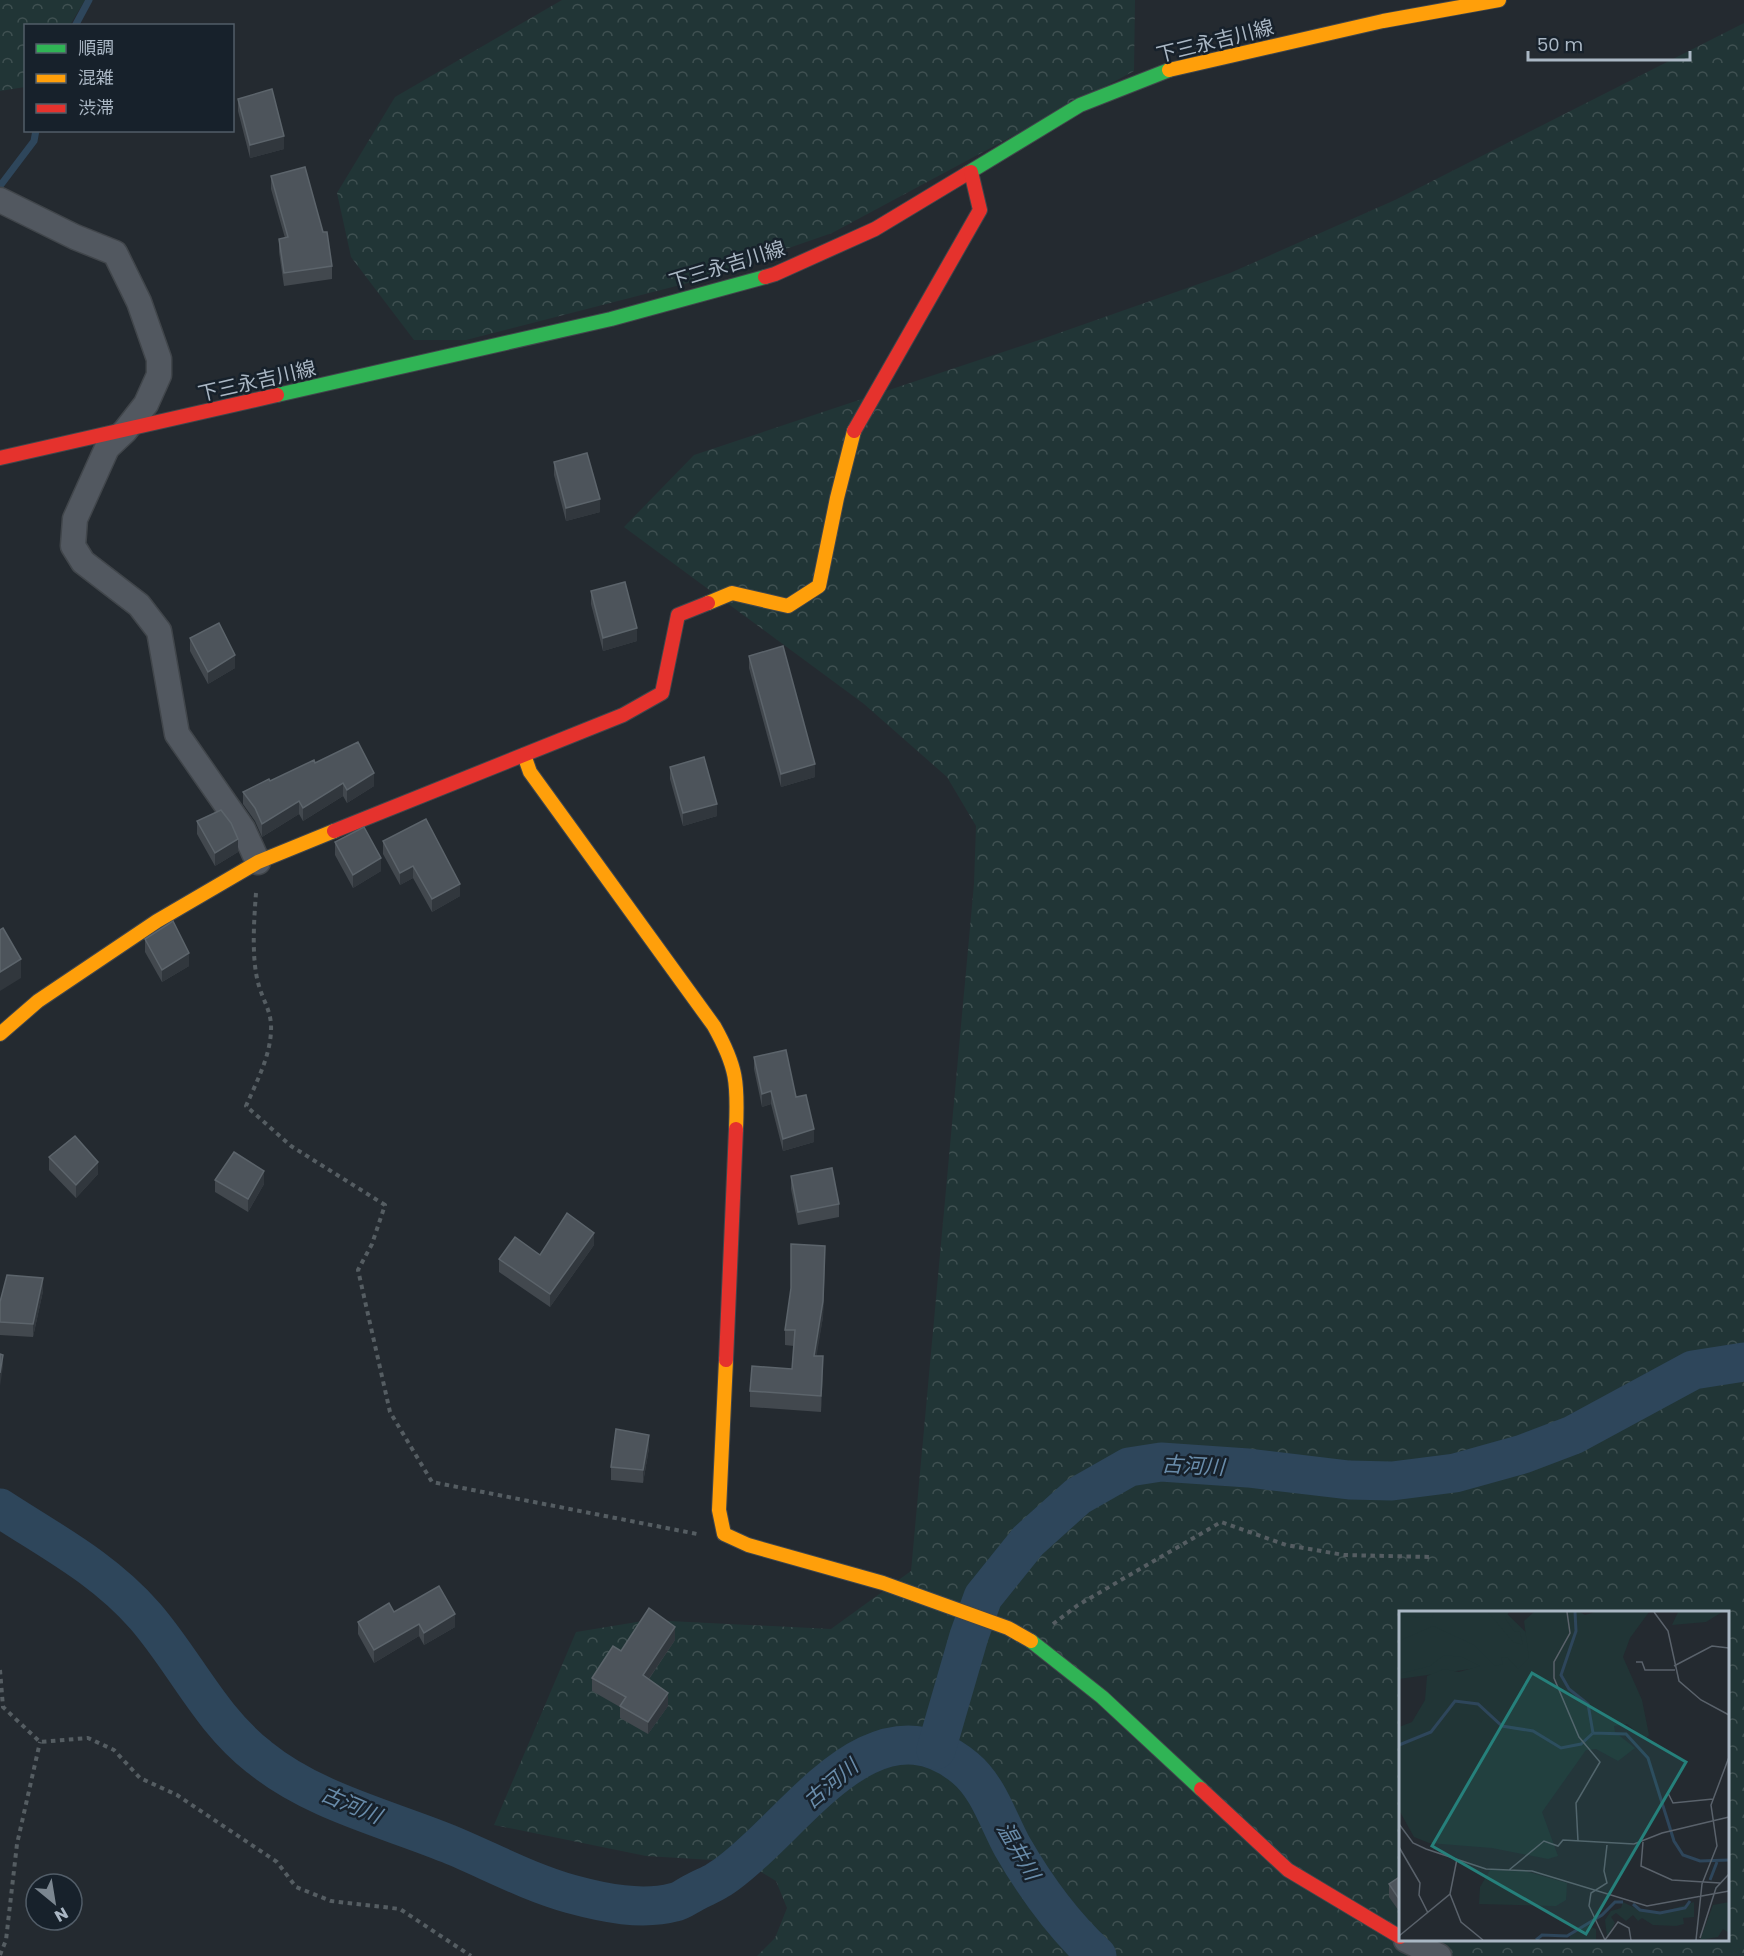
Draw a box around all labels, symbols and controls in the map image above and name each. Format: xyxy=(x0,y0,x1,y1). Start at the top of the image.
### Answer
street label: 下三永吉川線 xyxy=(1153,13,1277,69)
legend xyxy=(24,24,234,132)
scale bar xyxy=(1528,24,1690,62)
text: 50 m xyxy=(1537,32,1583,57)
text: 順調 xyxy=(78,35,114,60)
text: 混雑 xyxy=(78,65,114,90)
text: 渋滞 xyxy=(78,95,114,120)
street label: 下三永吉川線 xyxy=(666,234,788,296)
street label: 下三永吉川線 xyxy=(195,354,319,408)
water label: 古河川 xyxy=(1161,1449,1227,1482)
inset map xyxy=(1399,1611,1729,1941)
water label: 古河川 xyxy=(797,1751,866,1815)
water label: 古河川 xyxy=(317,1779,388,1831)
water label: 温井川 xyxy=(990,1816,1048,1887)
north arrow xyxy=(24,1872,84,1932)
text: N xyxy=(50,1902,72,1928)

